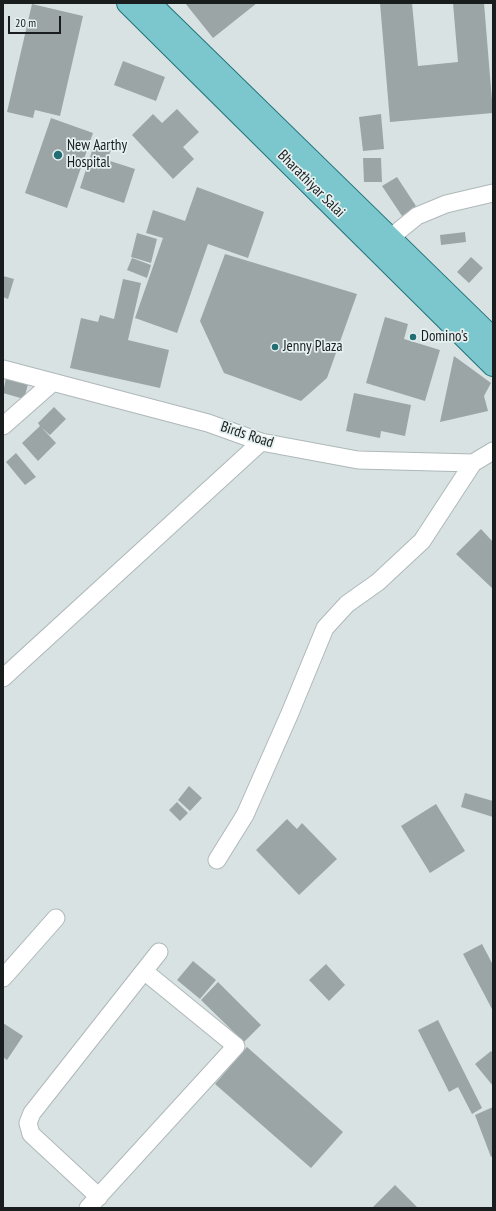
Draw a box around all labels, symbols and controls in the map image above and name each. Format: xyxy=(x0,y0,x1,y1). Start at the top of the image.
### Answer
scale bar xyxy=(10,8,63,34)
text: 20 m xyxy=(15,15,36,30)
place label: New Aarthy Hospital xyxy=(67,137,127,172)
street label: Bharathiyar Salai xyxy=(274,147,348,221)
marker: New Aarthy Hospital xyxy=(52,149,64,161)
place label: Domino's xyxy=(421,328,468,346)
marker: Domino's xyxy=(408,332,418,342)
place label: Jenny Plaza xyxy=(283,338,342,356)
marker: Jenny Plaza xyxy=(270,342,280,352)
street label: Birds Road xyxy=(218,418,276,452)

